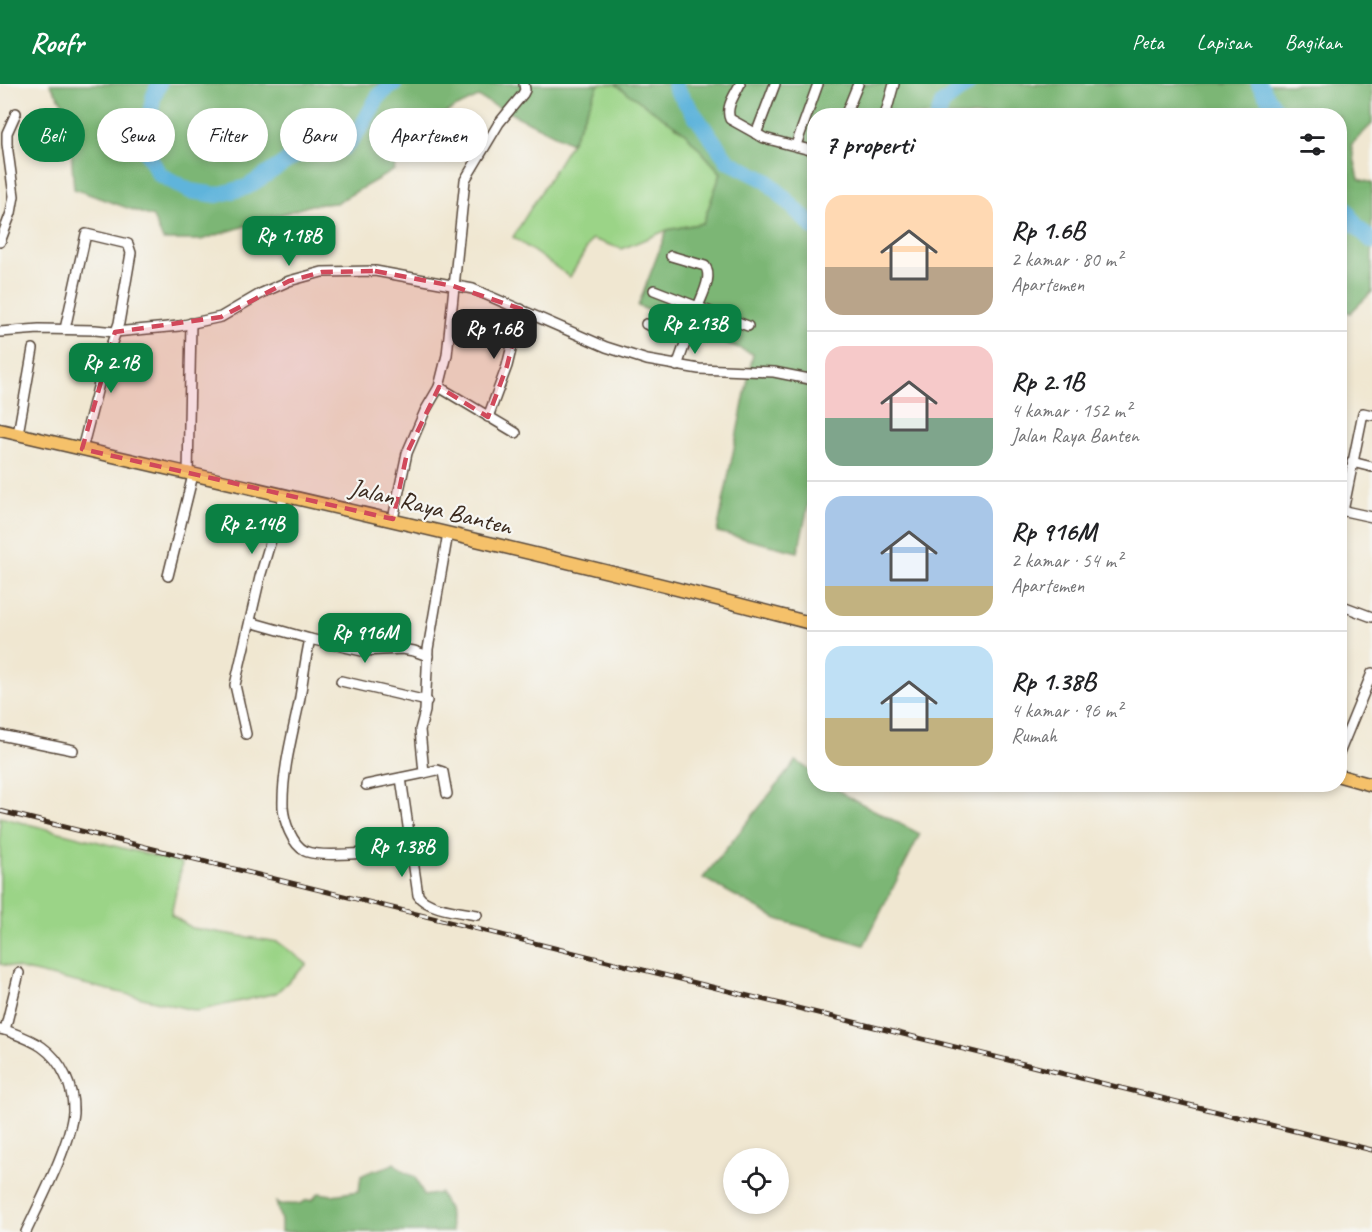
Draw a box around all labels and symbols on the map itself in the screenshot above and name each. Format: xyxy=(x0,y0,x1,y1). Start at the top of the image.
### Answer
pin: Rp 1.18B xyxy=(227,216,351,267)
pin: Rp 2.13B xyxy=(633,304,757,355)
pin: Rp 1.6B xyxy=(439,309,549,360)
pin: Rp 2.1B xyxy=(56,343,166,394)
street label: Jalan Raya Banten xyxy=(344,470,517,543)
pin: Rp 2.14B xyxy=(190,504,314,555)
pin: Rp 916M xyxy=(310,613,420,664)
pin: Rp 1.38B xyxy=(340,827,464,878)

